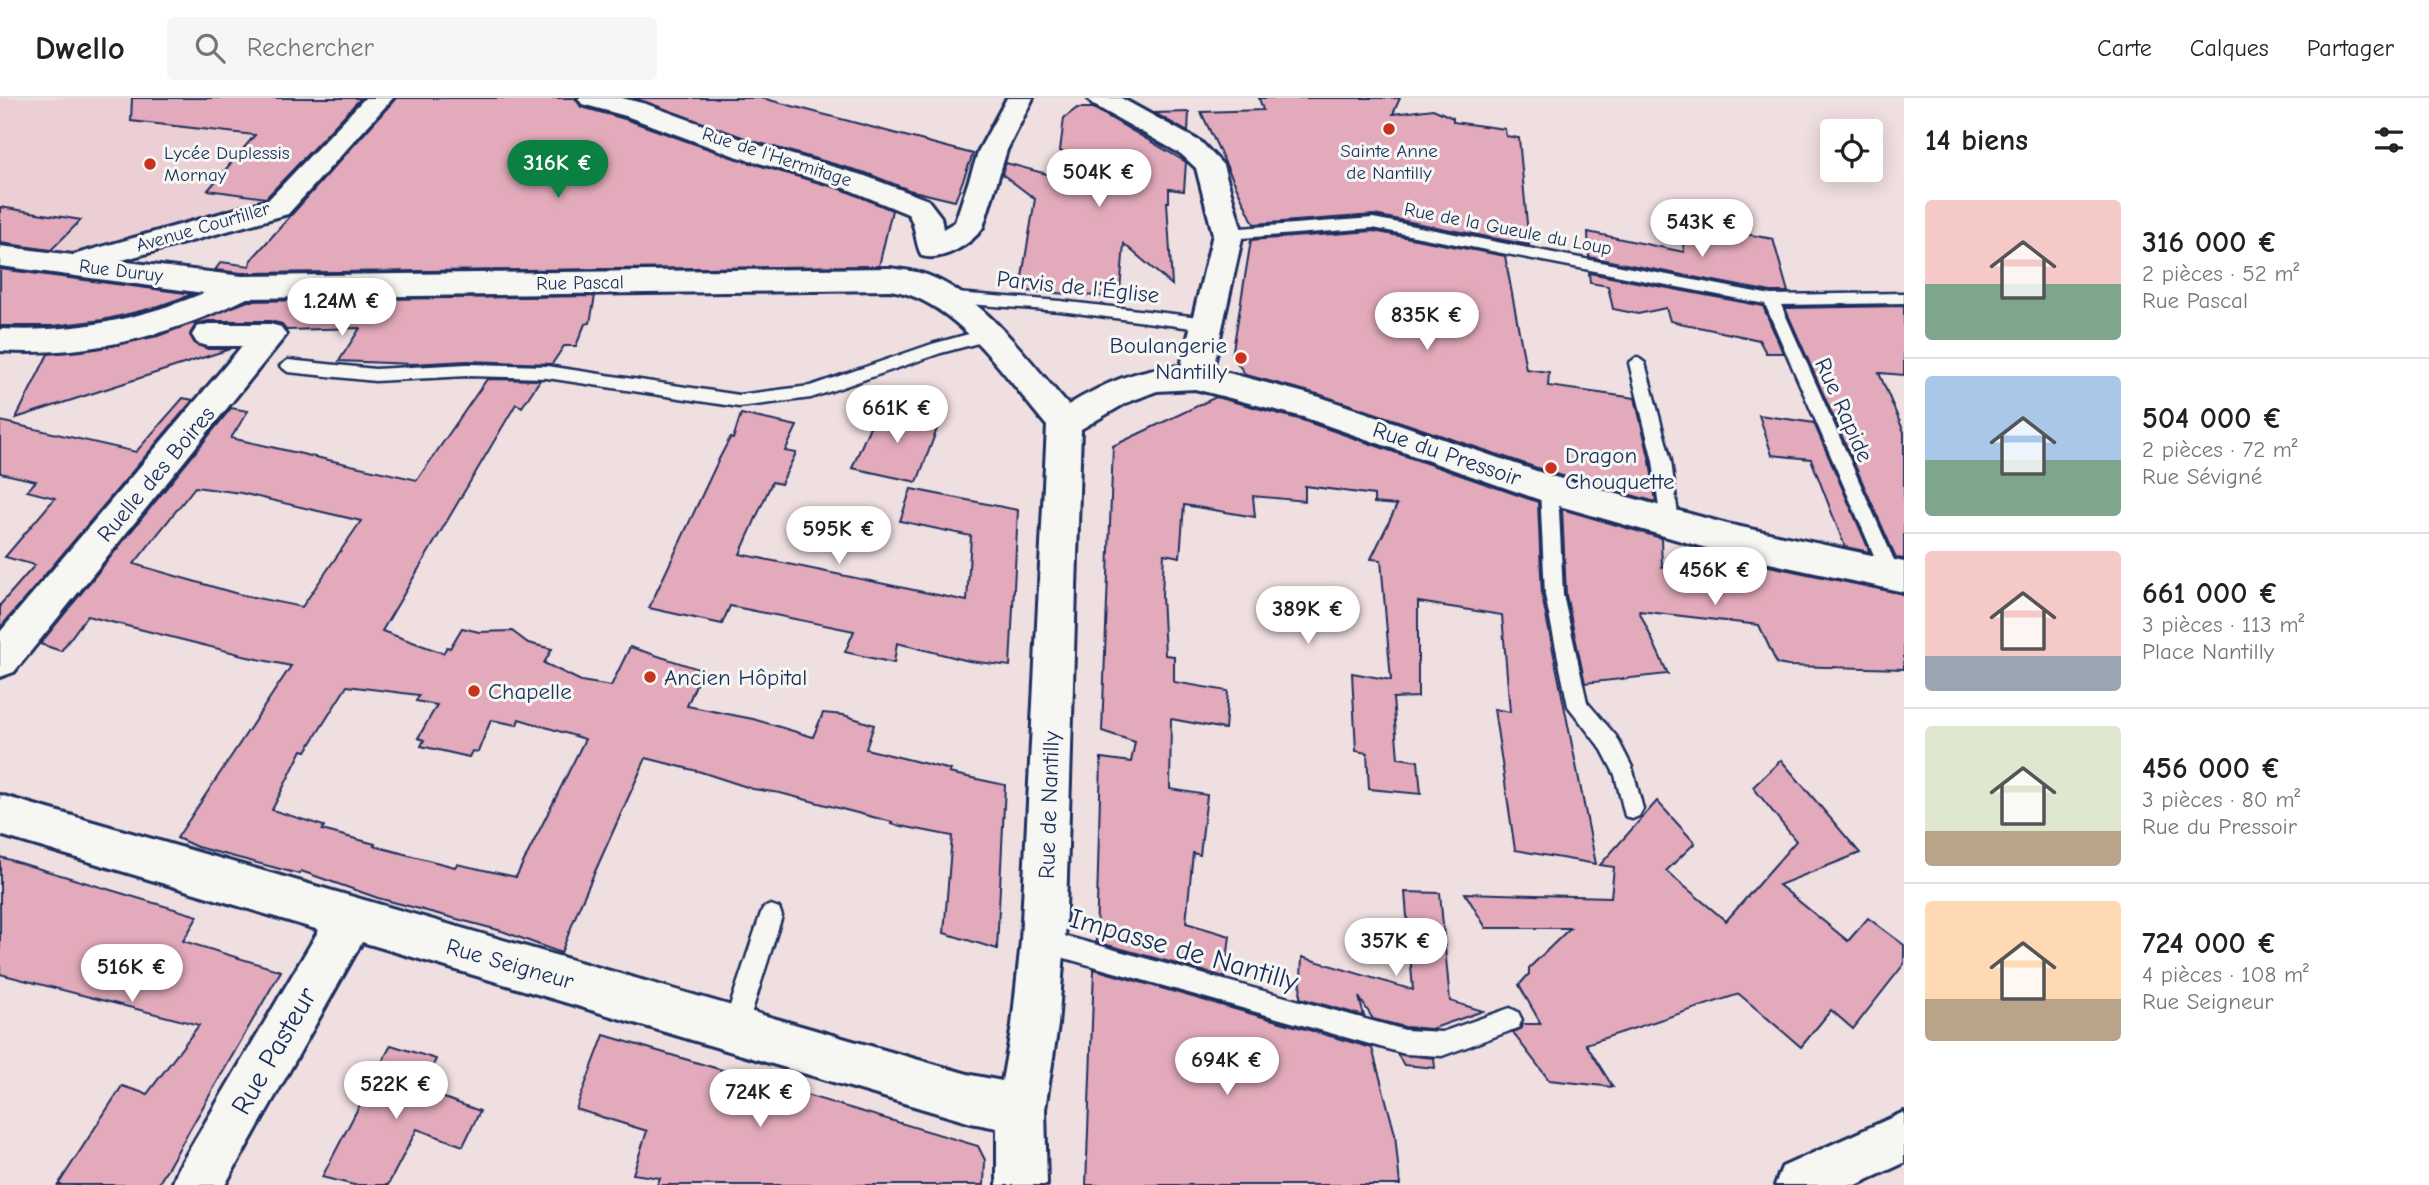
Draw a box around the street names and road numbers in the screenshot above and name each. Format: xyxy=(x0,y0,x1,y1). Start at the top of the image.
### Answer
street label: Rue de l'Hermitage xyxy=(700,122,854,192)
street label: Avenue Courtiller xyxy=(133,197,273,257)
street label: Rue de la Gueule du Loup xyxy=(1402,198,1614,260)
street label: Rue Duruy xyxy=(78,255,165,287)
street label: Parvis de l'Église xyxy=(995,265,1161,309)
street label: Rue Pascal xyxy=(536,271,624,295)
street label: Rue Rapide xyxy=(1809,354,1879,466)
street label: Ruelle des Boires xyxy=(91,401,221,547)
street label: Rue du Pressoir xyxy=(1369,416,1525,492)
street label: Rue de Nantilly xyxy=(1033,730,1065,879)
street label: Impasse de Nantilly xyxy=(1066,902,1302,998)
street label: Rue Seigneur xyxy=(443,933,578,995)
street label: Rue Pasteur xyxy=(225,982,323,1120)

